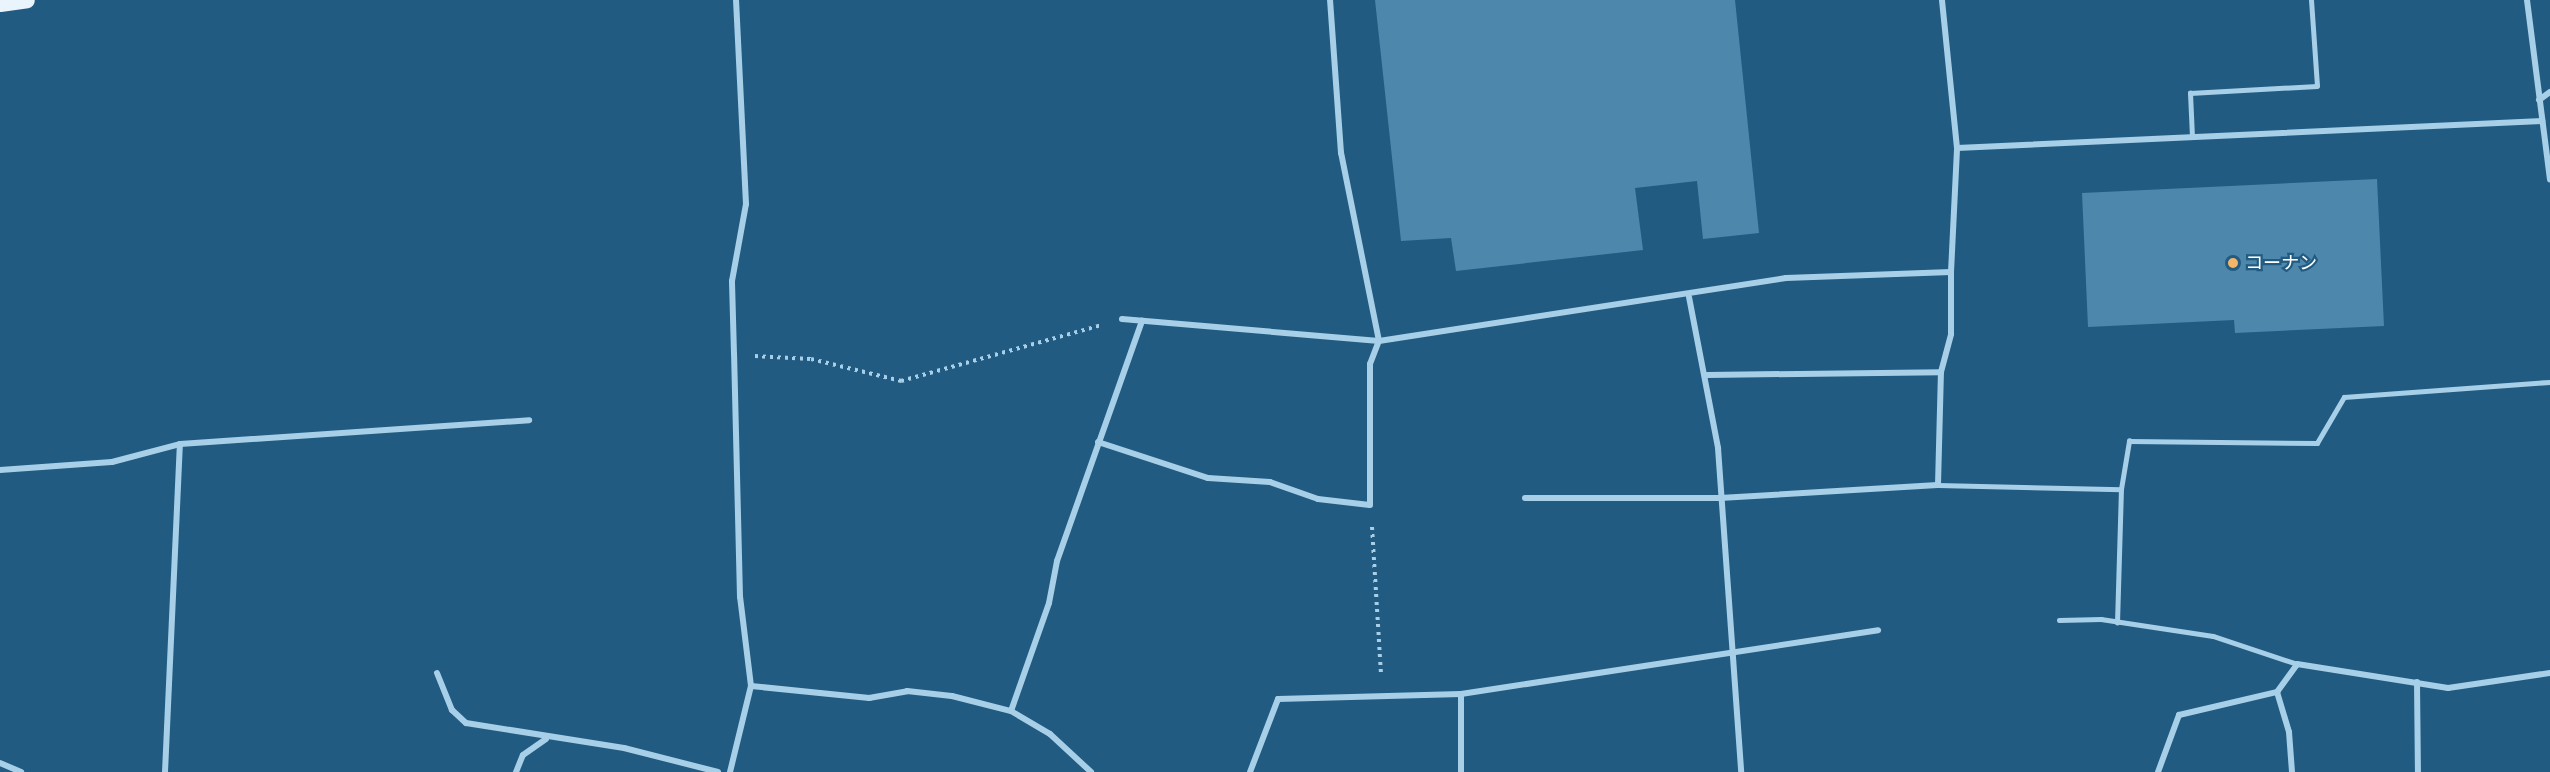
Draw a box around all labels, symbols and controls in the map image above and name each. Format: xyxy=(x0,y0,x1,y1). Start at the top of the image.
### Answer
place label: コーナン xyxy=(2245,252,2317,274)
marker: コーナン xyxy=(2226,256,2240,270)

